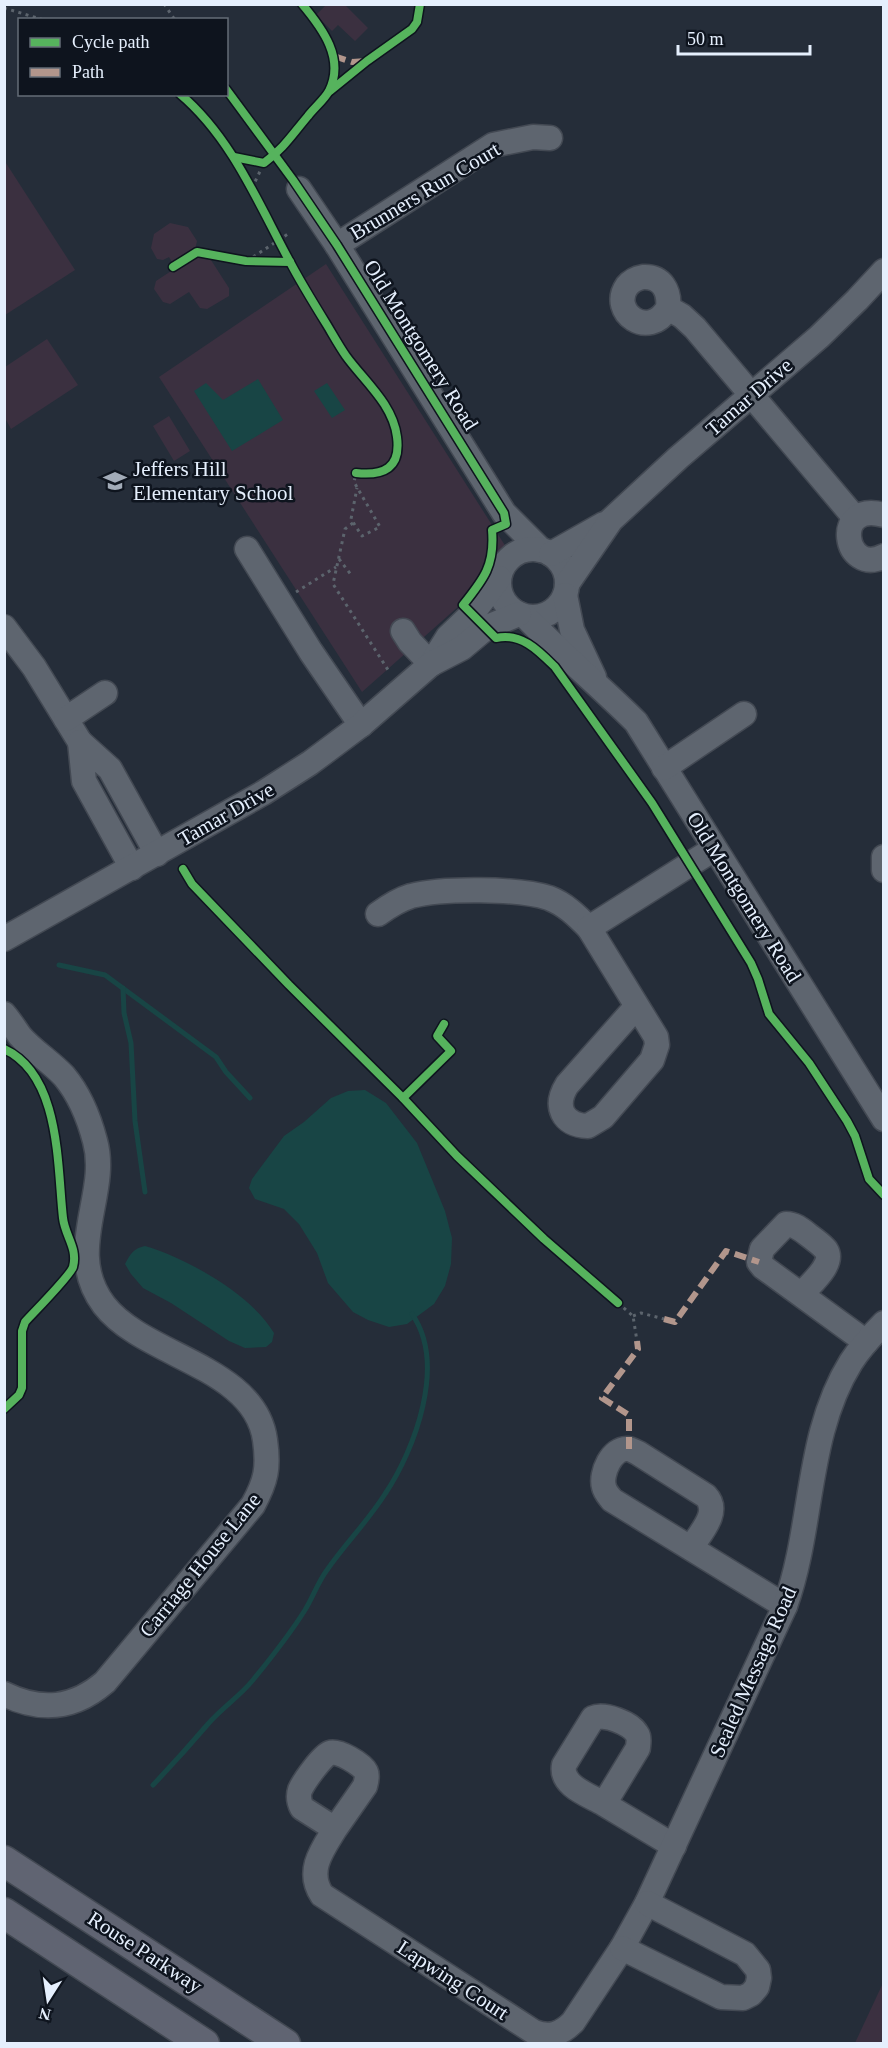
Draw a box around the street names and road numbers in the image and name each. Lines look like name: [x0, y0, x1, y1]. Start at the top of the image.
street label: Brunners Run Court: [346, 137, 504, 245]
street label: Old Montgomery Road: [359, 256, 483, 435]
street label: Tamar Drive: [701, 353, 797, 441]
street label: Tamar Drive: [174, 777, 278, 851]
street label: Old Montgomery Road: [682, 808, 806, 987]
street label: Carriage House Lane: [135, 1488, 265, 1642]
street label: Sealed Message Road: [705, 1582, 802, 1761]
street label: Rouse Parkway: [83, 1906, 207, 1998]
street label: Lapwing Court: [393, 1935, 513, 2025]

